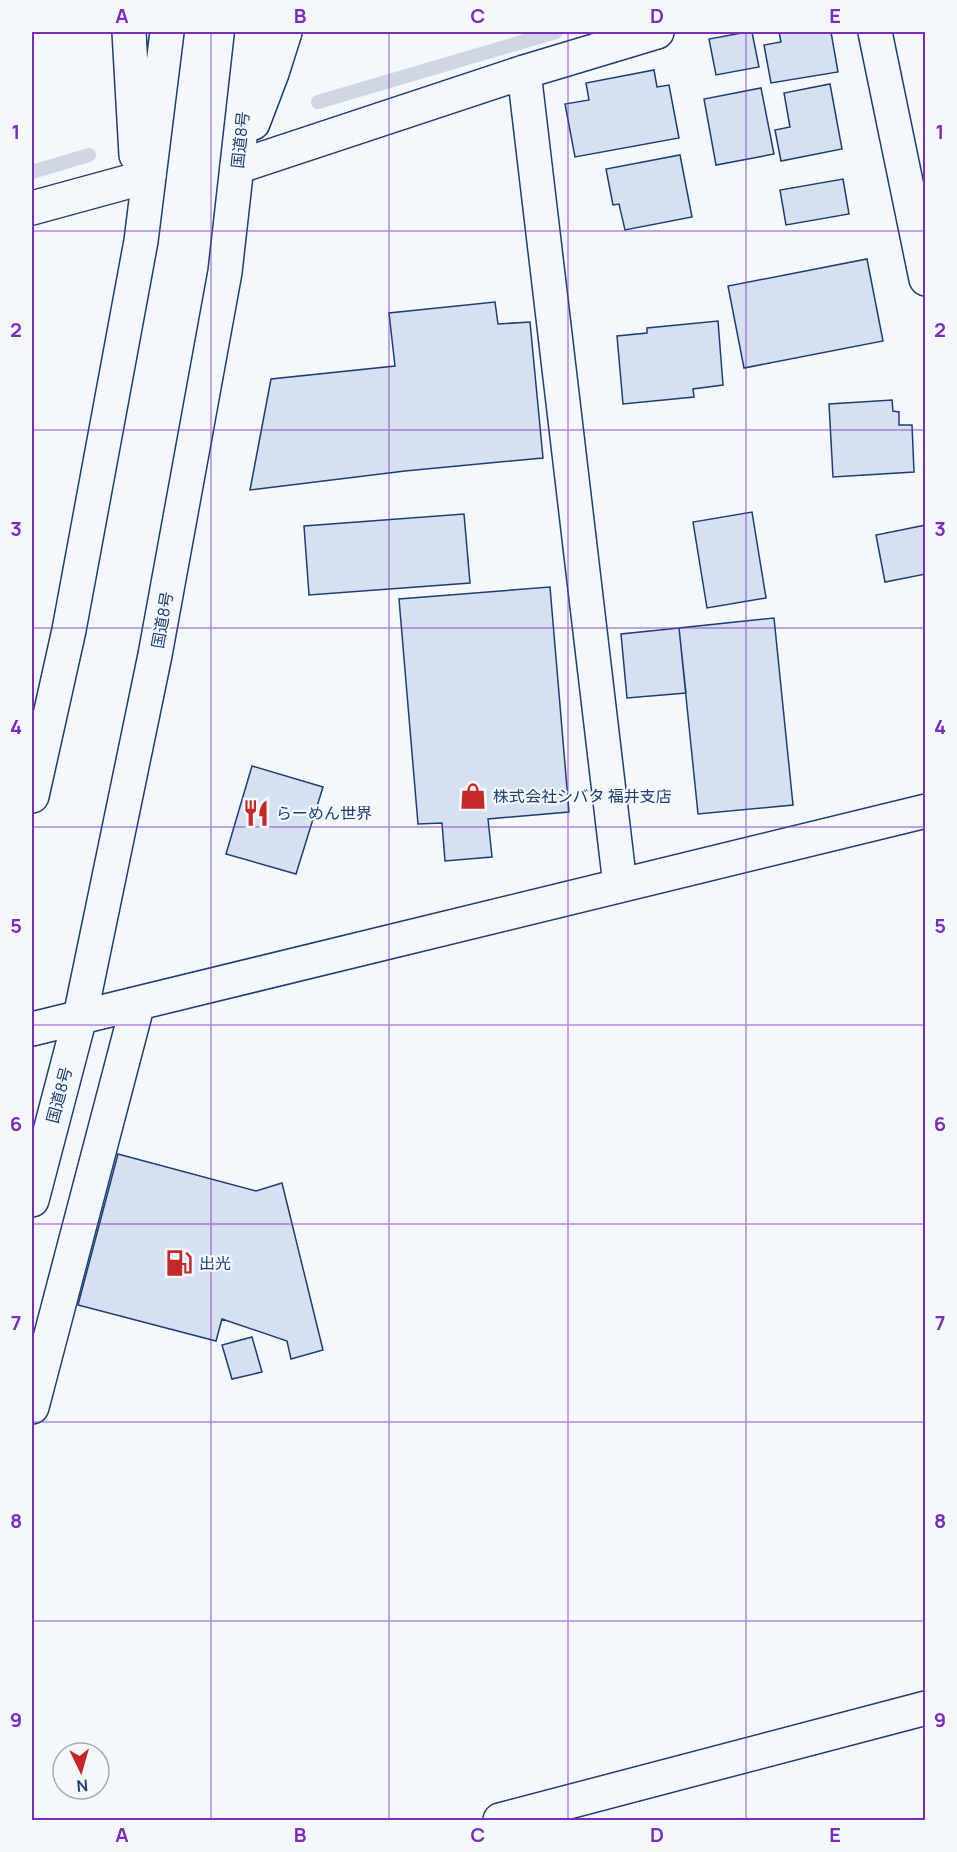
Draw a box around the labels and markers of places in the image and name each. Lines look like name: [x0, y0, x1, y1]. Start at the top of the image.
shop icon: 株式会社シバタ 福井支店: [458, 781, 488, 811]
place label: 株式会社シバタ 福井支店: [493, 785, 672, 807]
restaurant icon: らーめん世界: [241, 798, 271, 828]
place label: らーめん世界: [276, 802, 372, 824]
fuel station icon: 出光: [164, 1248, 194, 1278]
place label: 出光: [199, 1252, 231, 1274]

